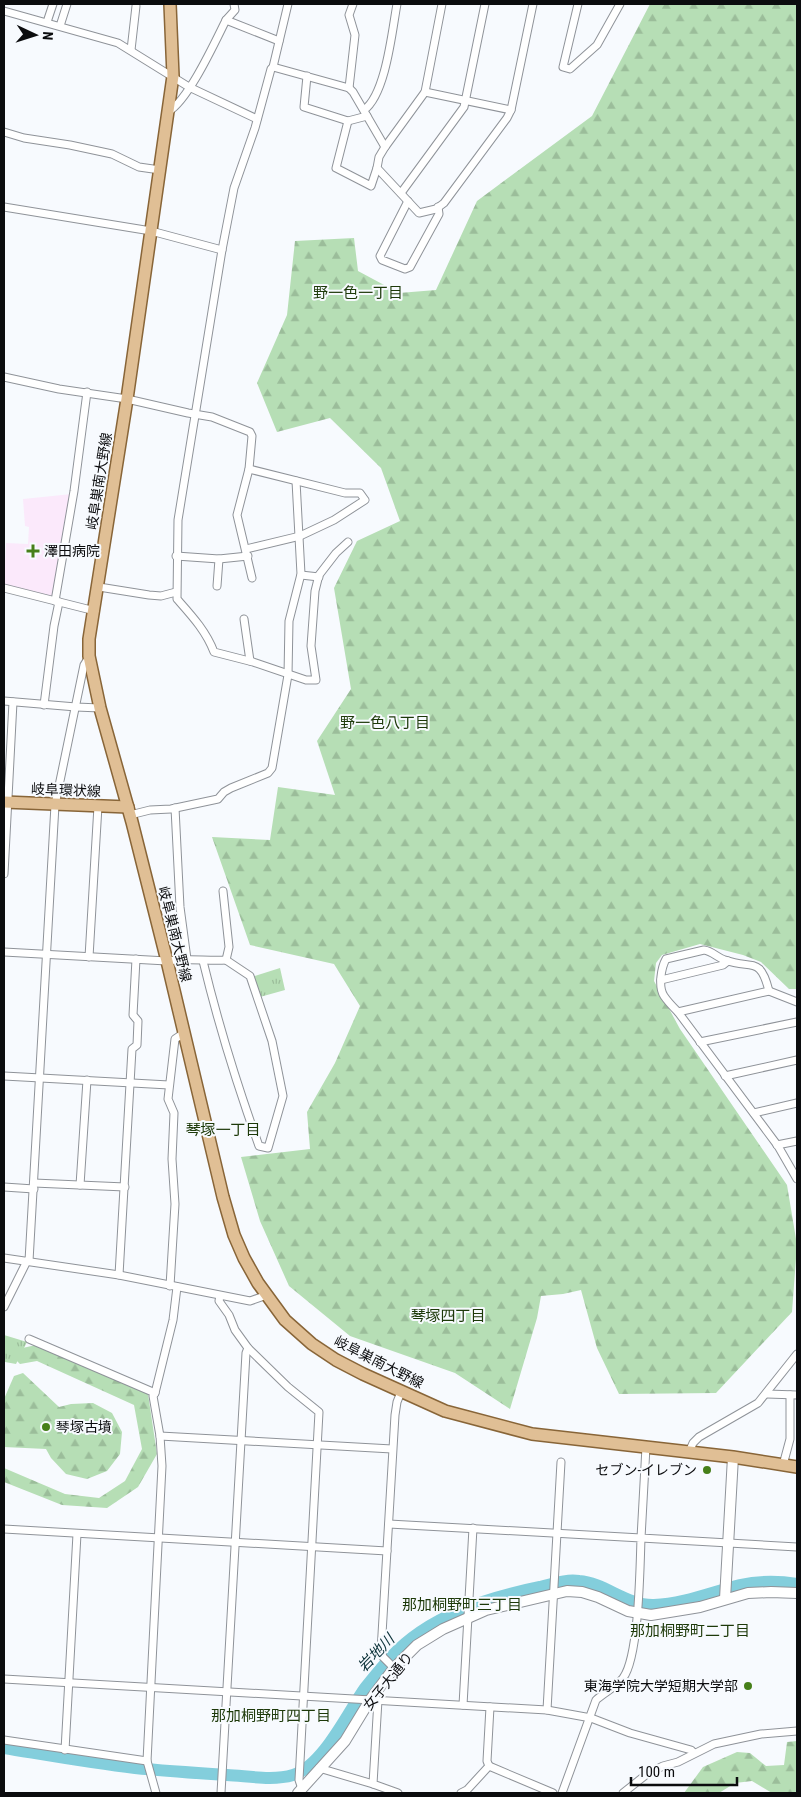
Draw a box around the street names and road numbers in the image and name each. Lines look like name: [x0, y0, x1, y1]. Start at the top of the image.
street label: 岐阜巣南大野線: [83, 431, 115, 531]
street label: 岐阜環状線: [31, 781, 101, 799]
street label: 岐阜巣南大野線: [155, 885, 195, 983]
street label: 岐阜巣南大野線: [332, 1333, 426, 1391]
street label: 女子大通り: [360, 1649, 416, 1713]

